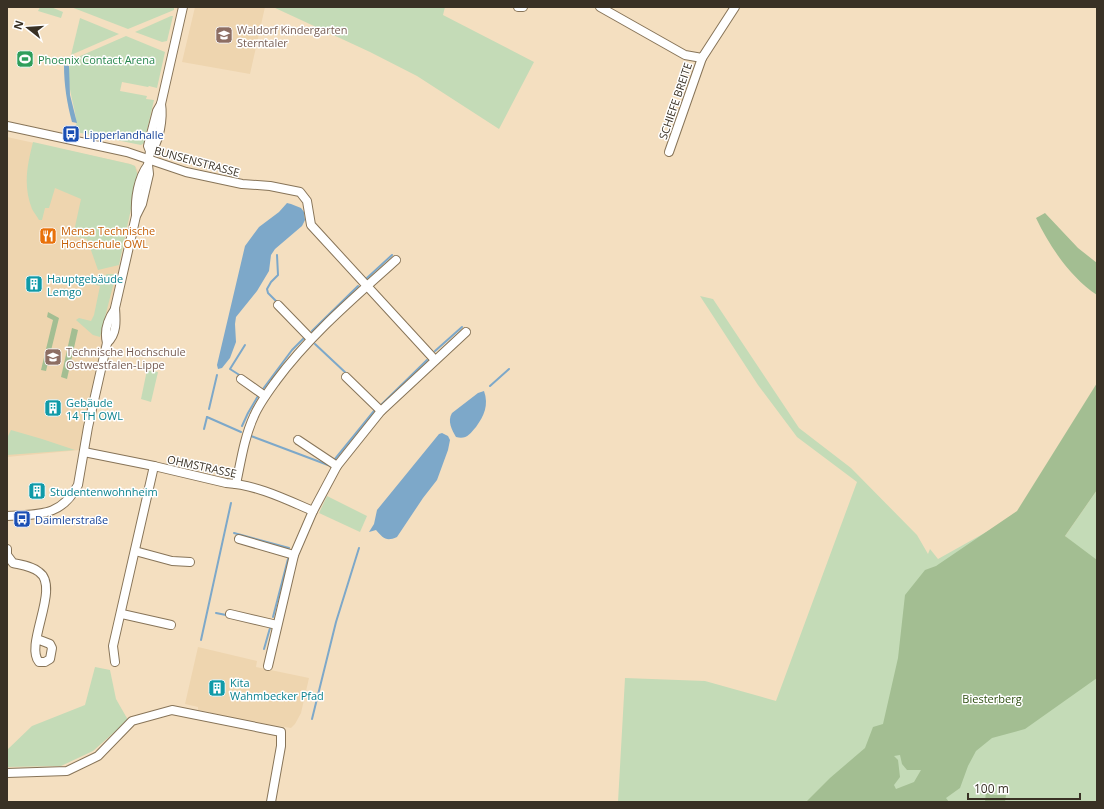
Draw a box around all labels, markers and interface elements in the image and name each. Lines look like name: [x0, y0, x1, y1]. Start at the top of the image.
north arrow: [8, 8, 48, 48]
text: N: [9, 18, 26, 31]
place label: Waldorf Kindergarten Sterntaler: [237, 22, 348, 50]
school or university icon: Waldorf Kindergarten Sterntaler: [214, 25, 234, 45]
sports icon: Phoenix Contact Arena: [15, 49, 35, 69]
place label: Phoenix Contact Arena: [38, 52, 155, 67]
street label: SCHIEFE BREITE: [655, 61, 695, 141]
bus stop icon: Lipperlandhalle: [61, 124, 81, 144]
place label: Lipperlandhalle: [84, 127, 164, 142]
street label: BUNSENSTRASSE: [153, 142, 241, 180]
place label: Mensa Technische Hochschule OWL: [61, 223, 155, 251]
restaurant icon: Mensa Technische Hochschule OWL: [38, 226, 58, 246]
place label: Hauptgebäude Lemgo: [47, 271, 123, 299]
building icon: Hauptgebäude Lemgo: [24, 274, 44, 294]
place label: Technische Hochschule Ostwestfalen-Lippe: [66, 344, 186, 372]
school or university icon: Technische Hochschule Ostwestfalen-Lippe: [43, 347, 63, 367]
place label: Gebäude 14 TH OWL: [66, 395, 123, 423]
building icon: Gebäude 14 TH OWL: [43, 398, 63, 418]
street label: OHMSTRASSE: [166, 451, 238, 481]
building icon: Studentenwohnheim: [27, 481, 47, 501]
place label: Studentenwohnheim: [50, 484, 158, 499]
bus stop icon: Daimlerstraße: [12, 509, 32, 529]
place label: Daimlerstraße: [35, 512, 108, 527]
place label: Kita Wahmbecker Pfad: [230, 675, 324, 703]
building icon: Kita Wahmbecker Pfad: [207, 678, 227, 698]
park label: Biesterberg: [962, 691, 1022, 706]
scale bar: [968, 775, 1080, 801]
text: 100 m: [974, 780, 1009, 797]

